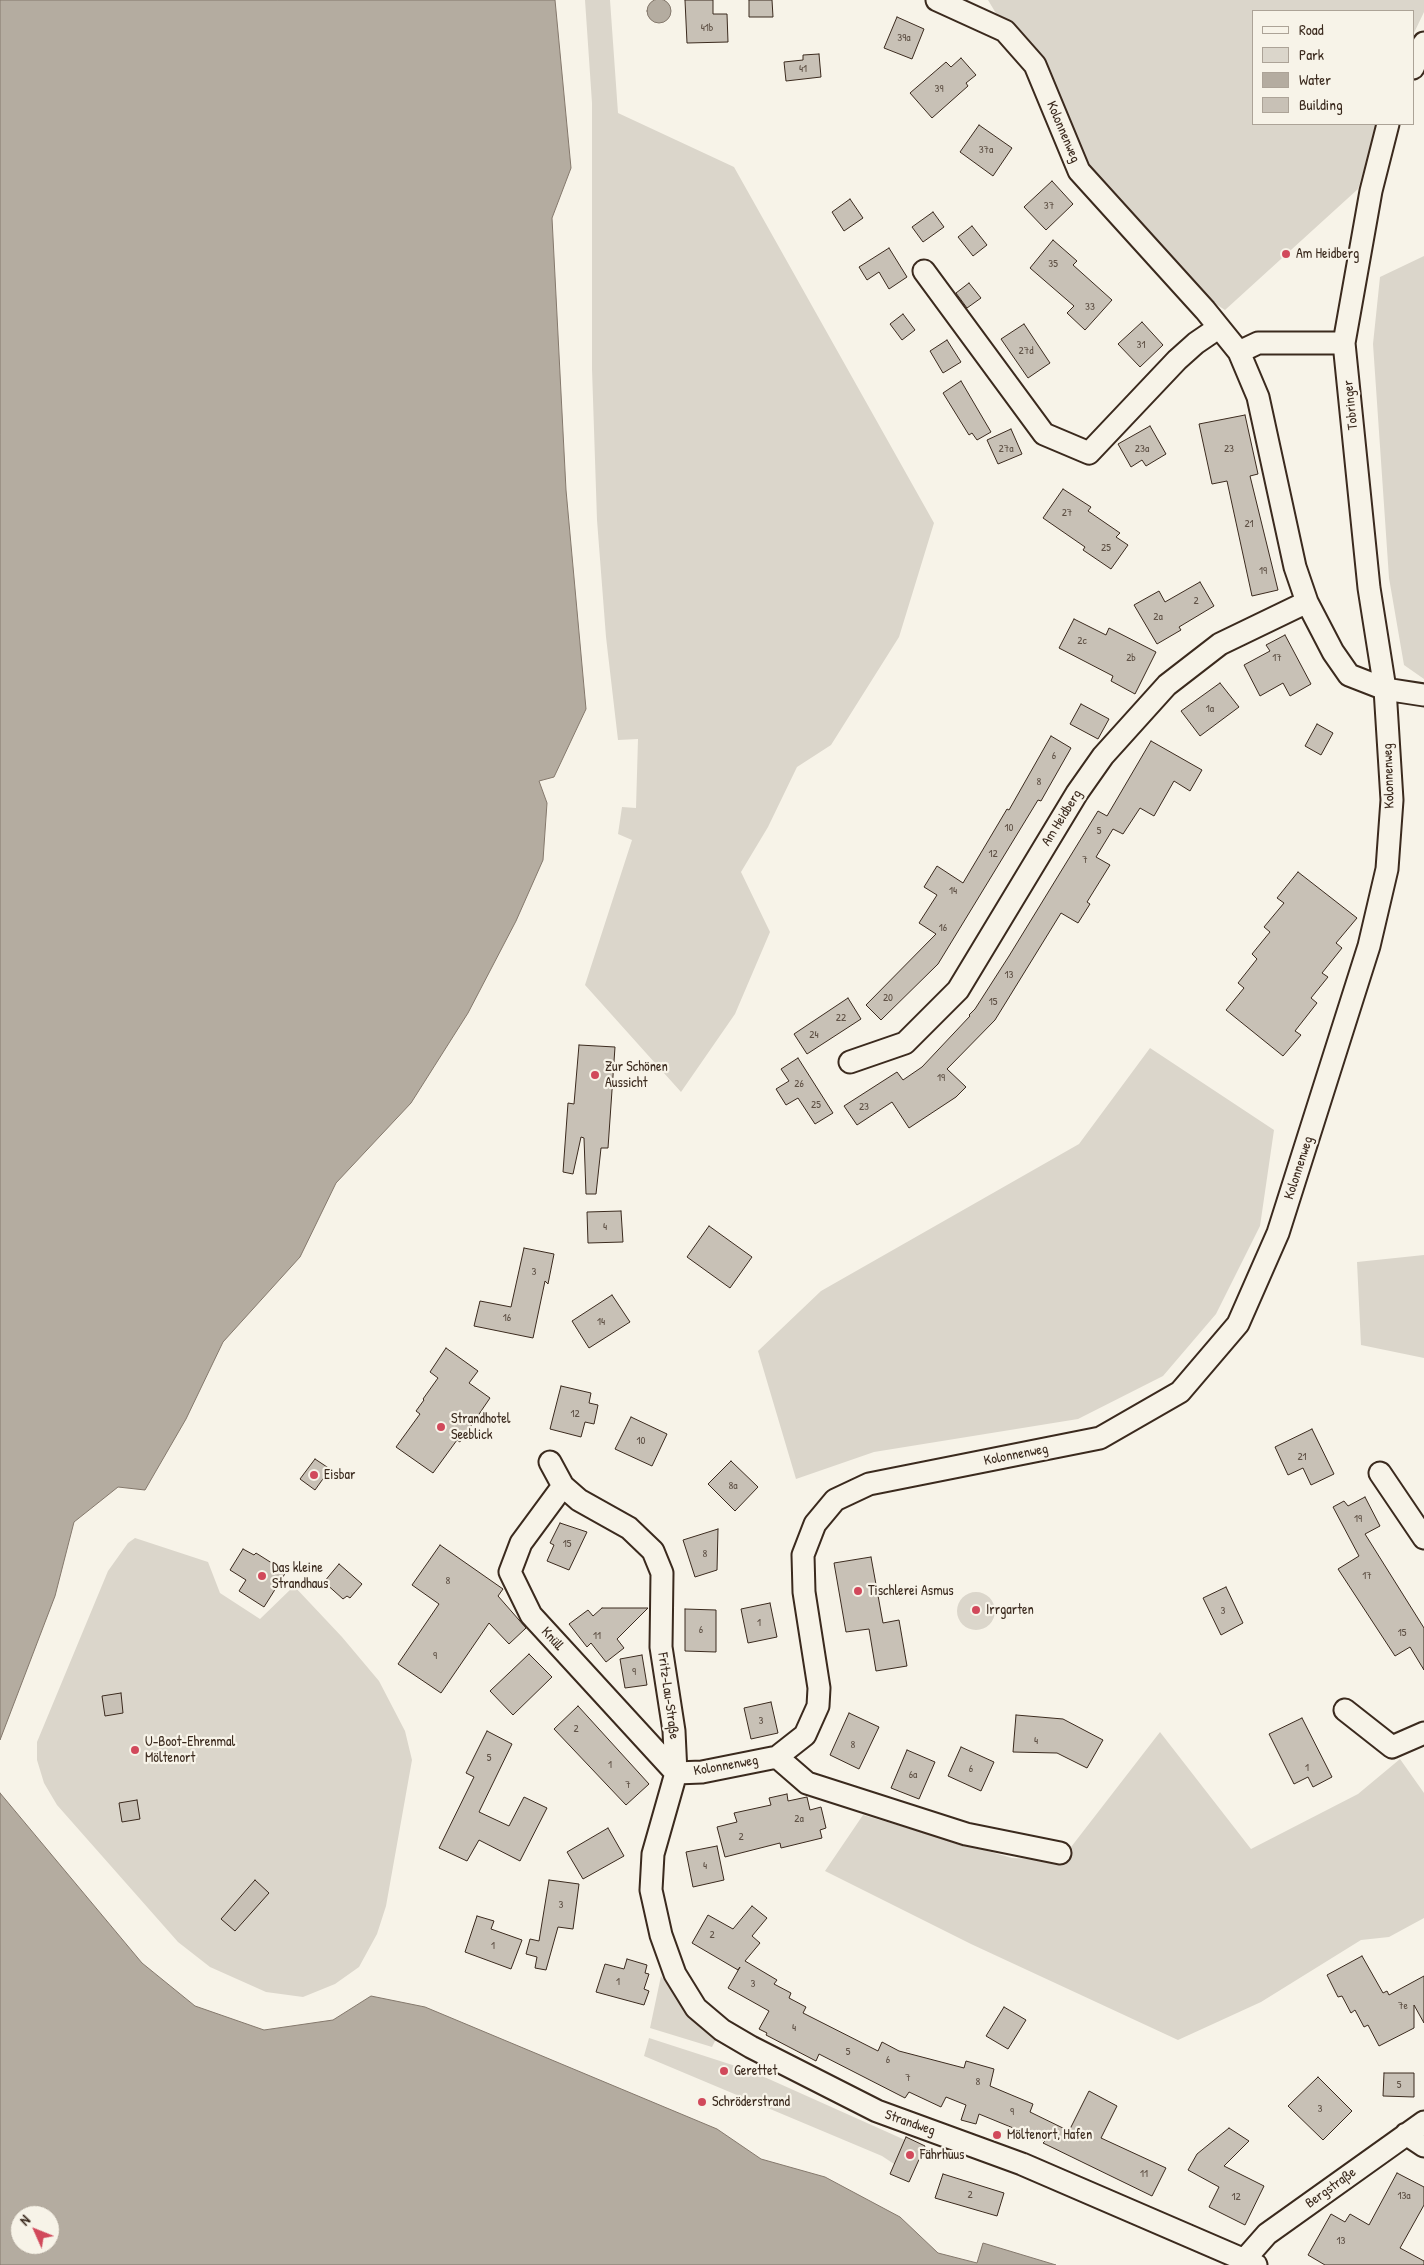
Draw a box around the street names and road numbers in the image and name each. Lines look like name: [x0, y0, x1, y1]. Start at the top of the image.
street label: Kolonnenweg: [1043, 99, 1083, 165]
street label: Tobringer: [1340, 379, 1362, 431]
street label: Kolonnenweg: [1379, 743, 1399, 809]
street label: Am Heidberg: [1038, 787, 1086, 849]
street label: Kolonnenweg: [1281, 1134, 1317, 1202]
street label: Kolonnenweg: [982, 1441, 1050, 1469]
street label: Knüll: [537, 1624, 567, 1654]
street label: Fritz-Lau-Straße: [654, 1652, 682, 1740]
street label: Kolonnenweg: [692, 1752, 760, 1780]
street label: Strandweg: [883, 2107, 937, 2139]
street label: Bergstraße: [1302, 2164, 1360, 2212]

